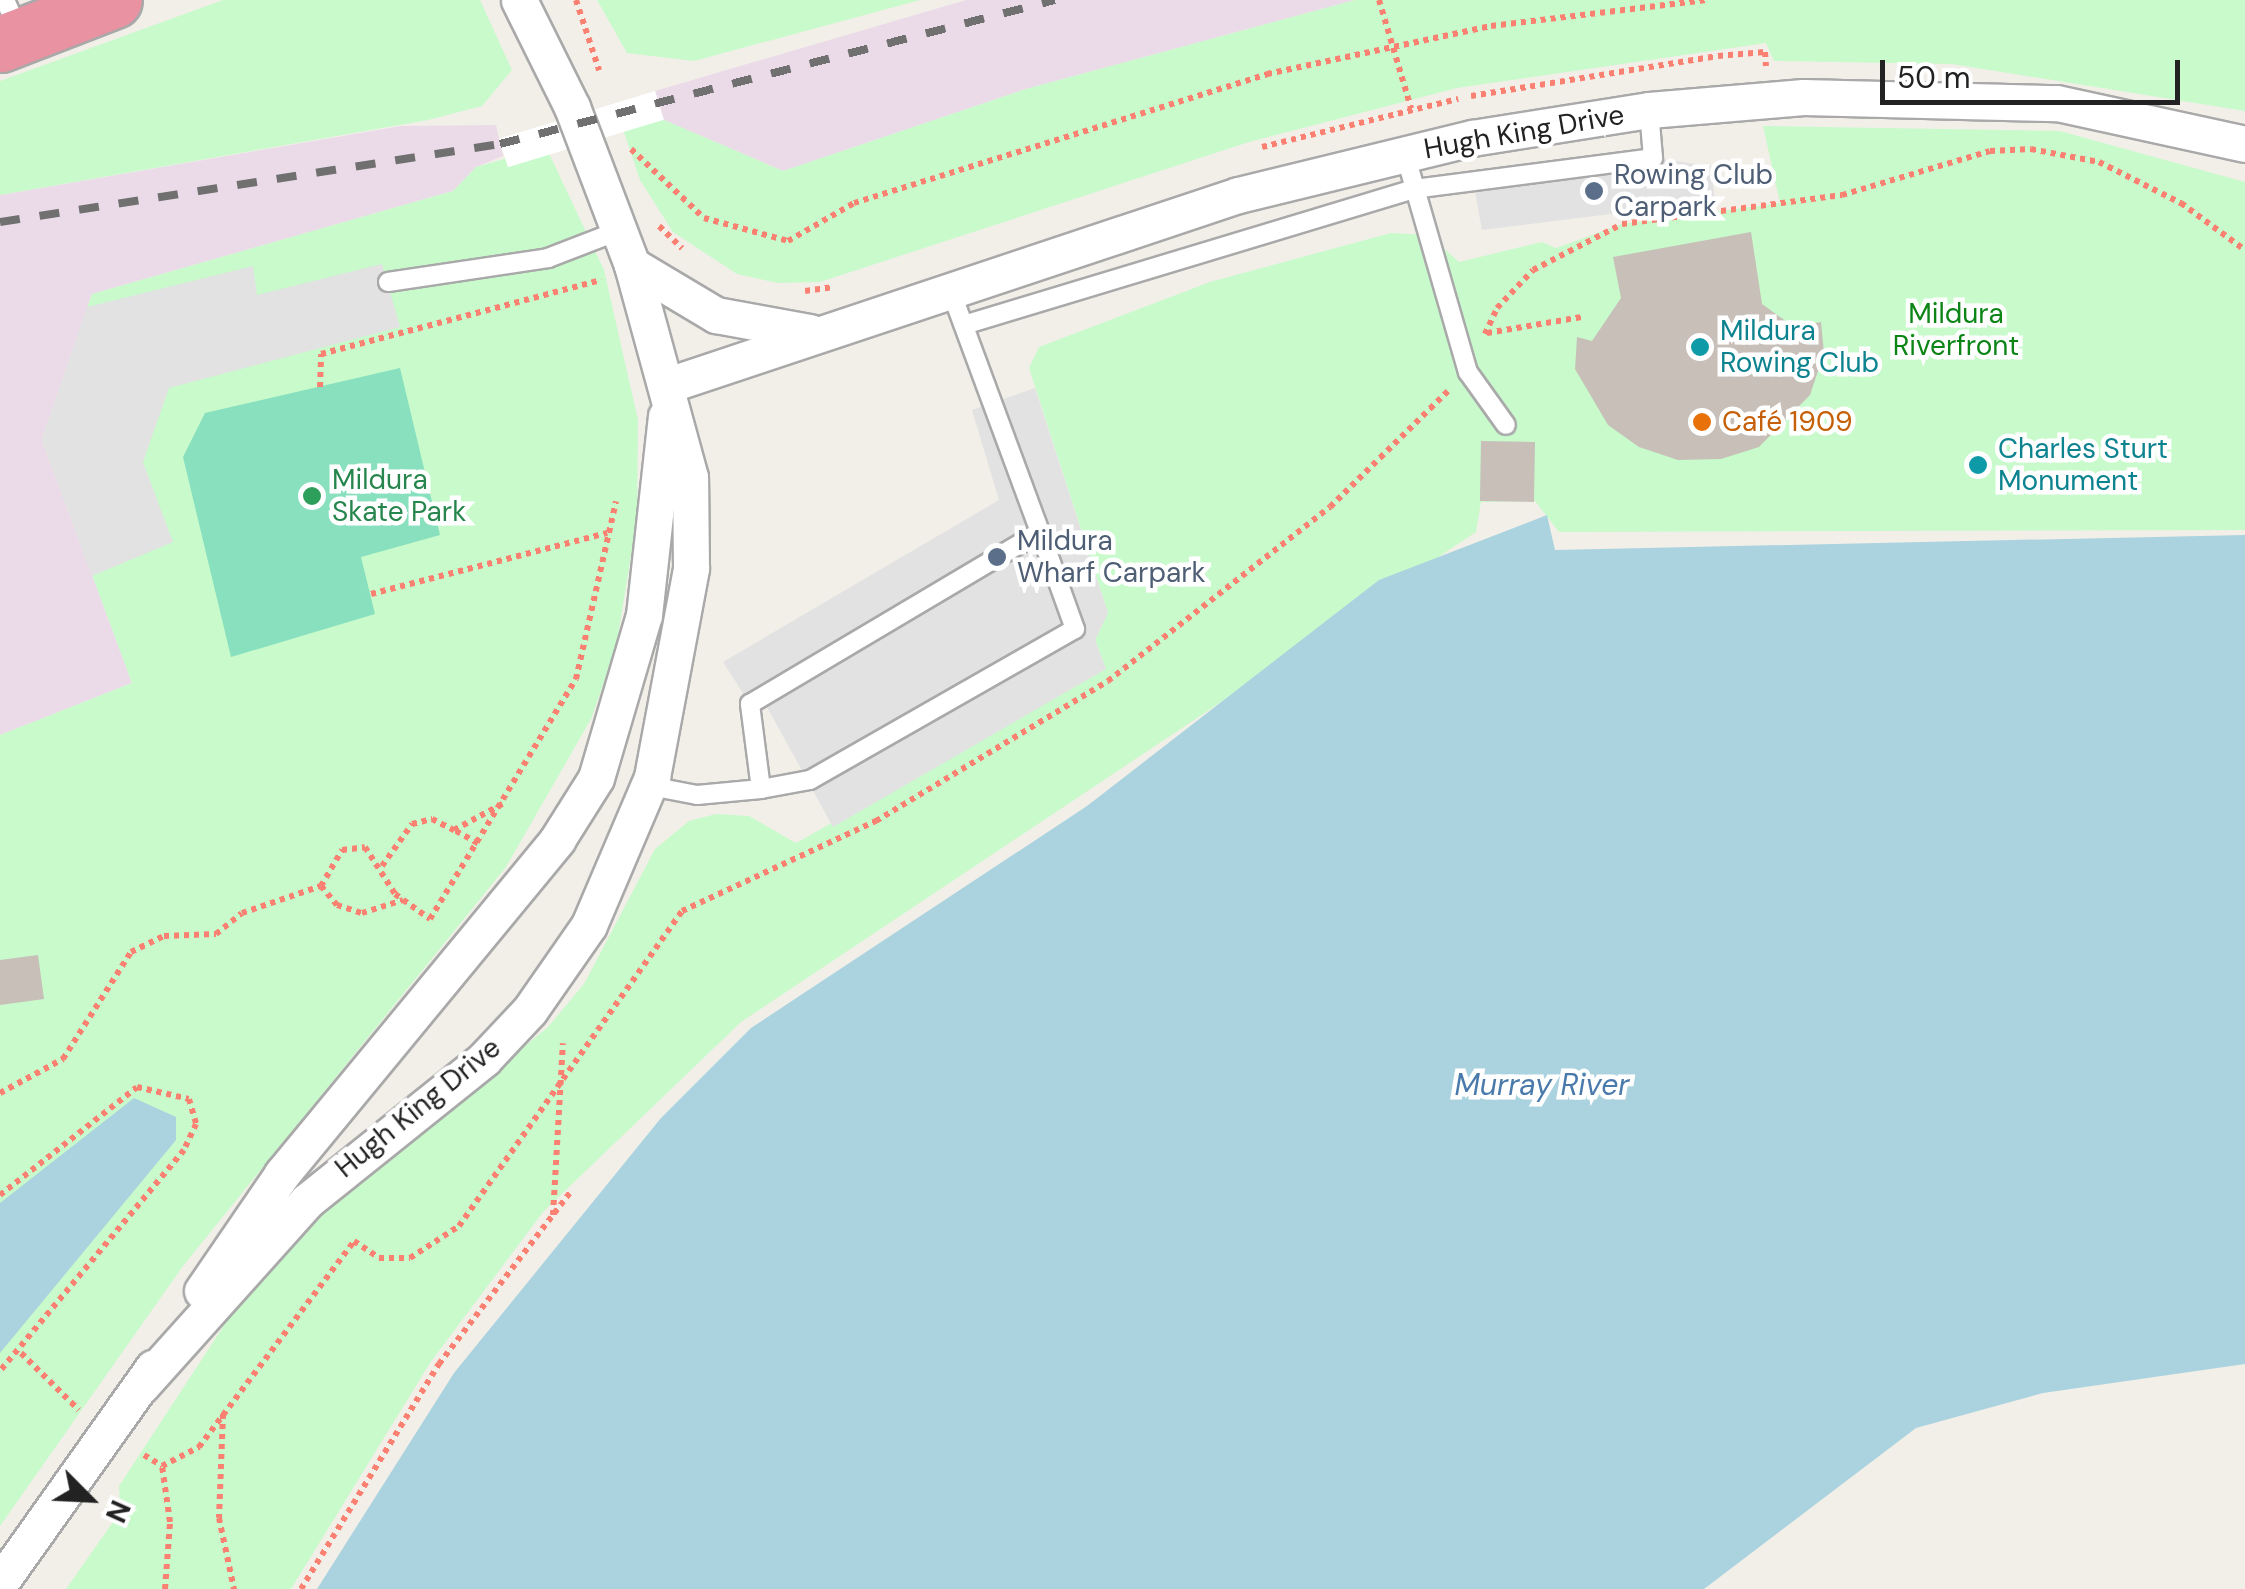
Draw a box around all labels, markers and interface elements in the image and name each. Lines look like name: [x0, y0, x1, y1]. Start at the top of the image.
scale bar: [1885, 40, 2185, 102]
text: 50 m: [1897, 58, 1971, 97]
street label: Hugh King Drive: [1421, 98, 1627, 166]
place label: Rowing Club Carpark: [1614, 158, 1773, 224]
marker: Rowing Club Carpark: [1583, 180, 1605, 202]
park label: Mildura Riverfront: [1893, 297, 2019, 363]
place label: Mildura Rowing Club: [1720, 314, 1879, 380]
marker: Mildura Rowing Club: [1689, 336, 1711, 358]
place label: Café 1909: [1722, 405, 1853, 439]
marker: Café 1909: [1691, 411, 1713, 433]
place label: Charles Sturt Monument: [1998, 432, 2168, 498]
marker: Charles Sturt Monument: [1967, 454, 1989, 476]
place label: Mildura Skate Park: [332, 463, 466, 529]
marker: Mildura Skate Park: [301, 485, 323, 507]
place label: Mildura Wharf Carpark: [1017, 524, 1206, 590]
marker: Mildura Wharf Carpark: [986, 546, 1008, 568]
street label: Hugh King Drive: [329, 1031, 507, 1185]
water label: Murray River: [1455, 1067, 1629, 1103]
north arrow: [40, 1449, 140, 1549]
text: N: [97, 1495, 139, 1528]

